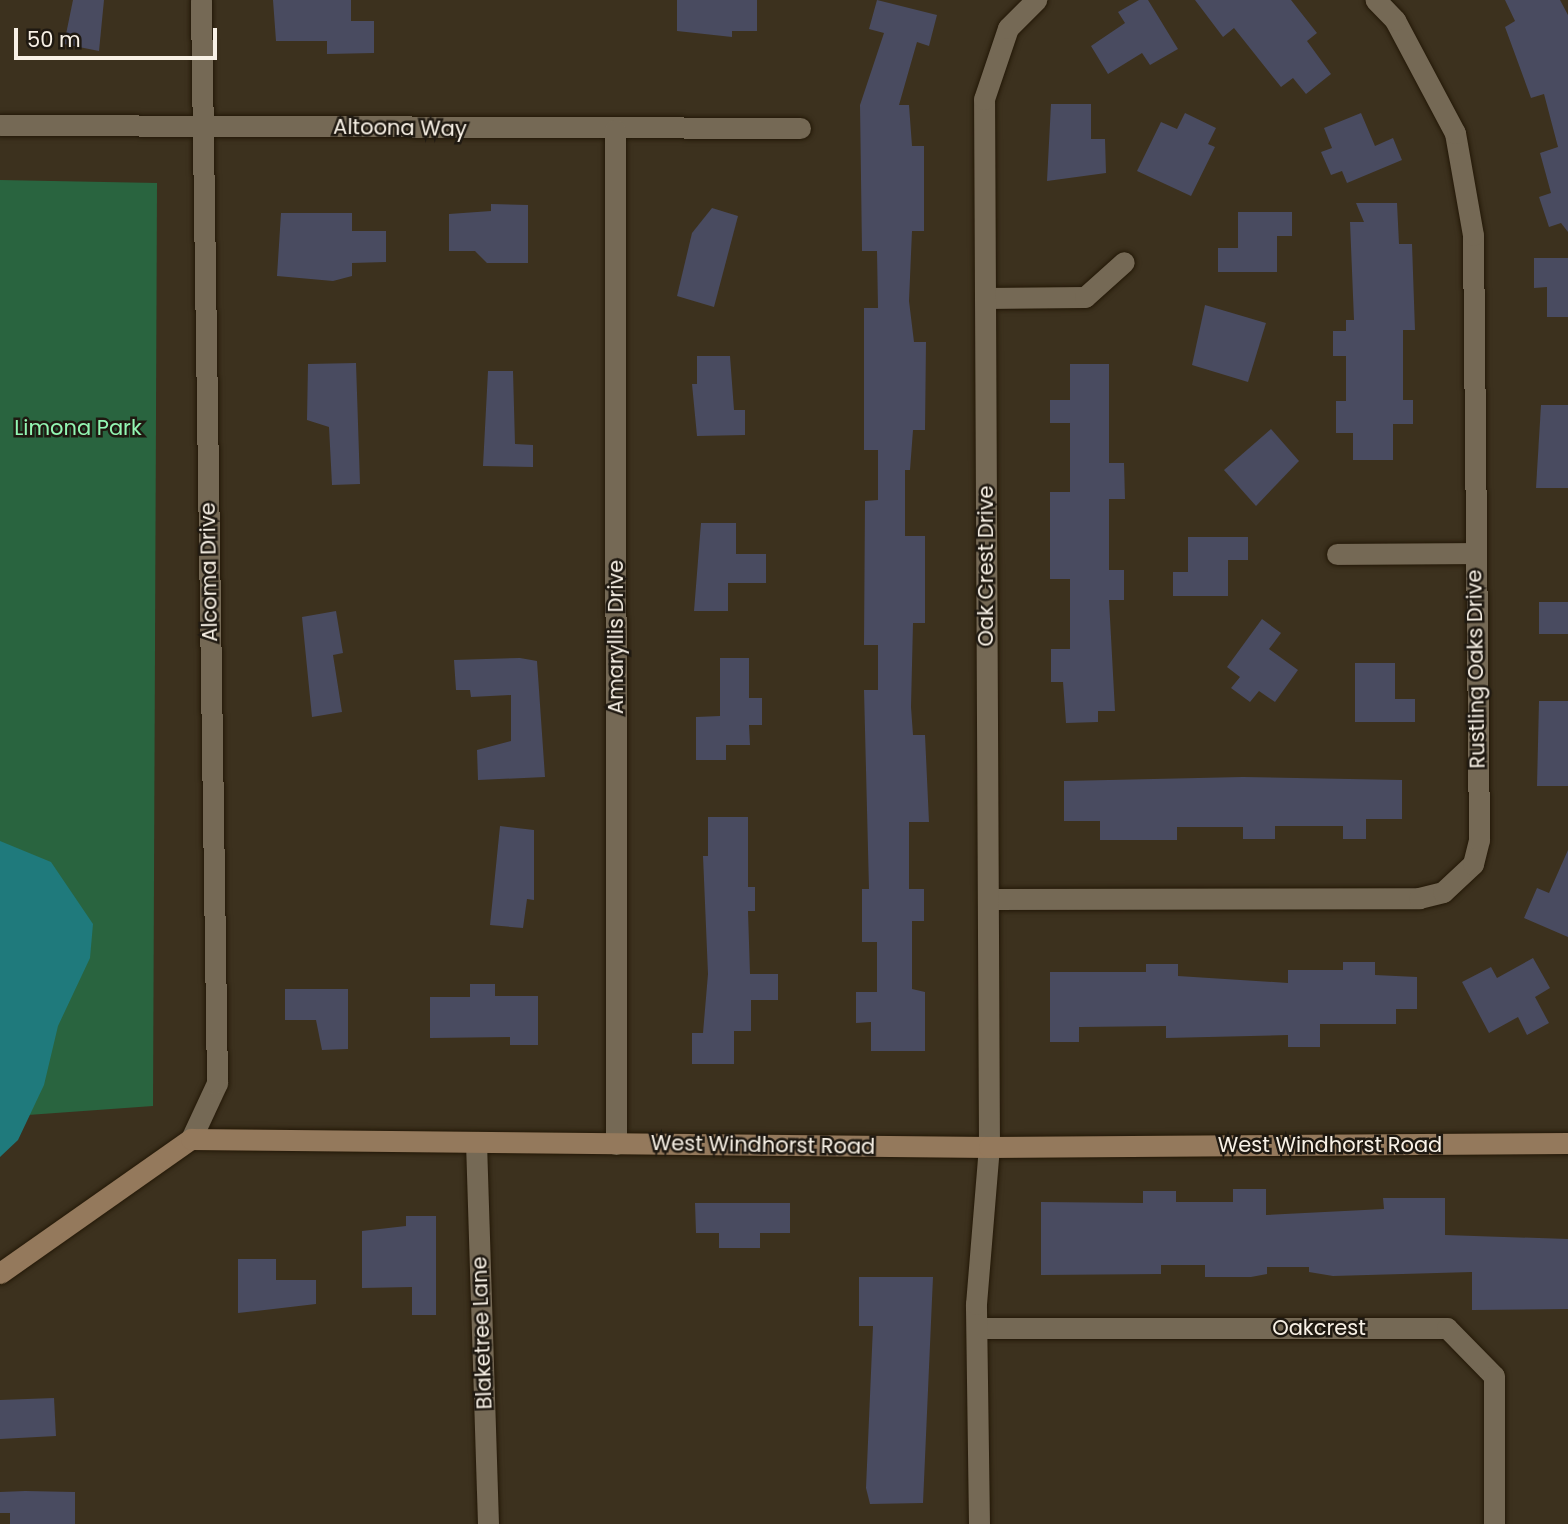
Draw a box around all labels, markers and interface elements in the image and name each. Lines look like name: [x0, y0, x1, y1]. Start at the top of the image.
scale bar: [18, 14, 220, 58]
text: 50 m: [27, 25, 81, 54]
street label: Altoona Way: [333, 114, 467, 142]
park label: Limona Park: [14, 415, 142, 441]
street label: Oak Crest Drive: [973, 485, 999, 647]
street label: Alcoma Drive: [195, 502, 223, 642]
street label: Amaryllis Drive: [603, 560, 629, 714]
street label: Rustling Oaks Drive: [1462, 569, 1490, 769]
street label: West Windhorst Road: [651, 1130, 875, 1160]
street label: West Windhorst Road: [1218, 1132, 1442, 1158]
street label: Blaketree Lane: [467, 1256, 497, 1410]
street label: Oakcrest: [1272, 1315, 1366, 1341]

